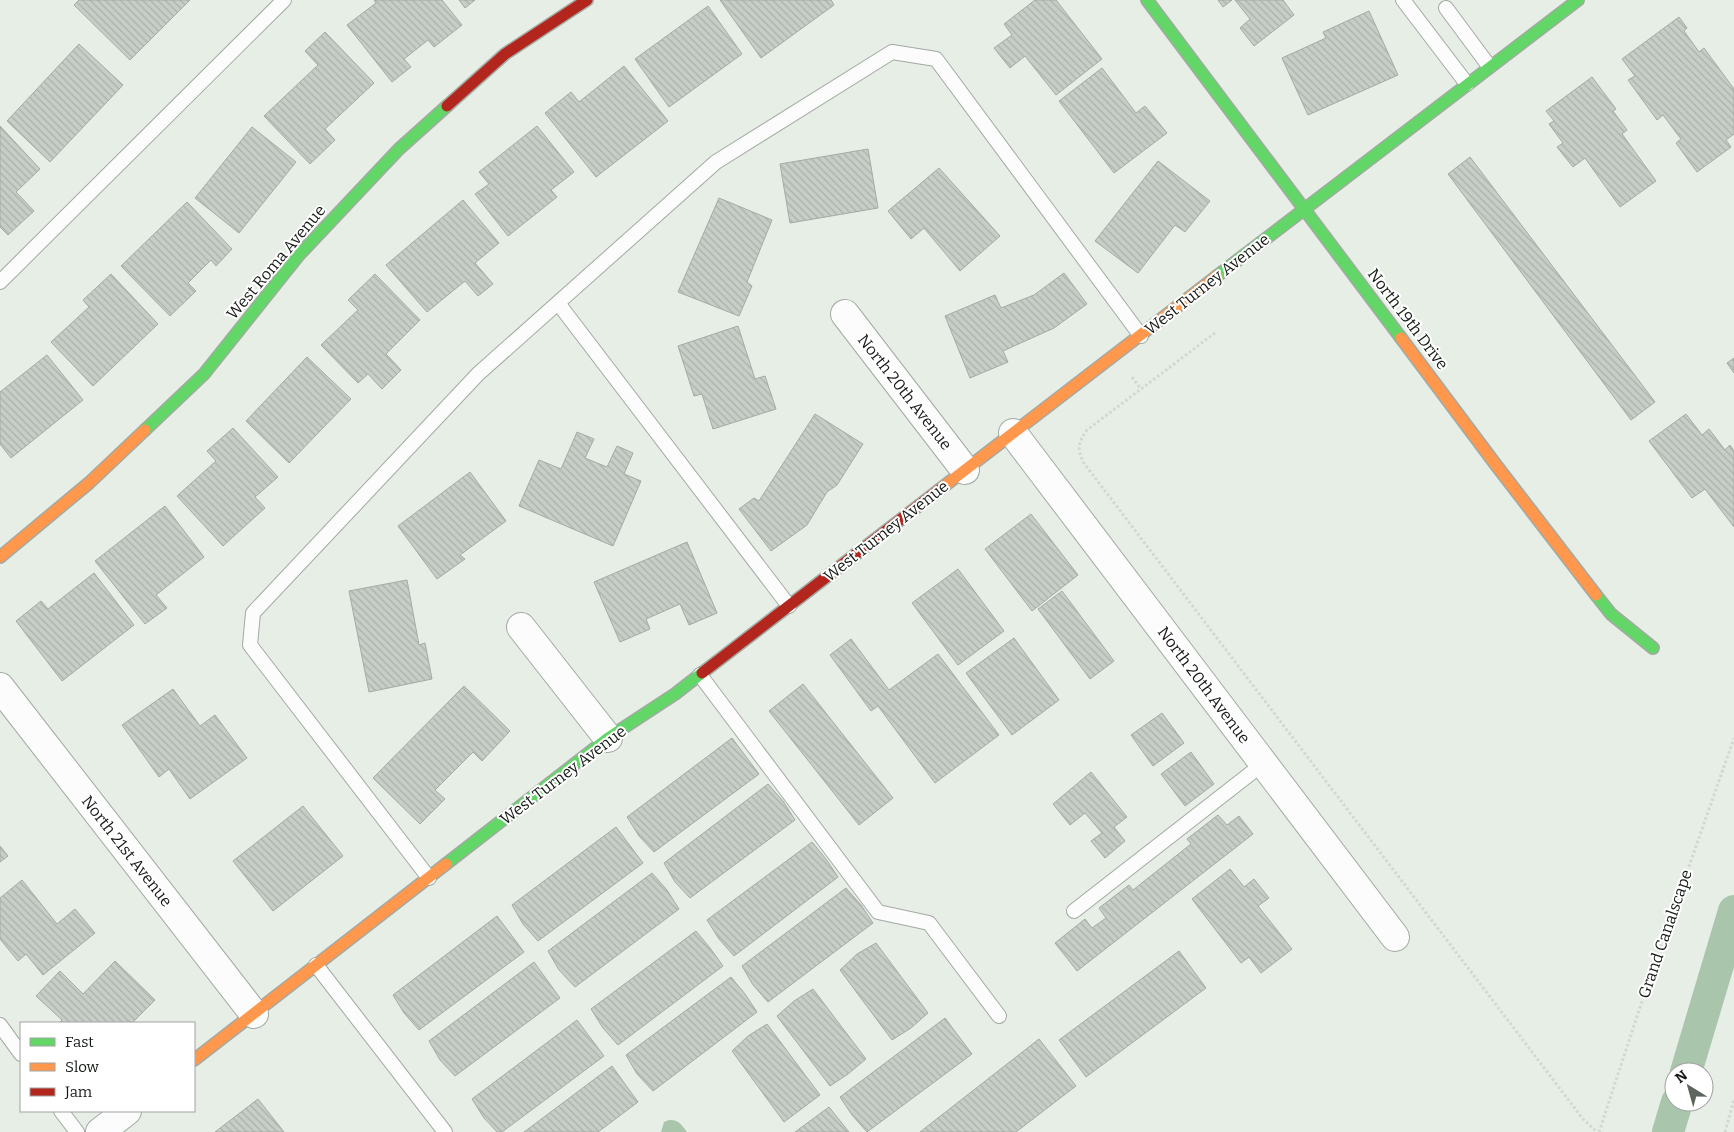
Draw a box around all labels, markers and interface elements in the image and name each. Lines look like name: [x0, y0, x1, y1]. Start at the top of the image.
street label: West Roma Avenue: [223, 201, 329, 323]
street label: West Turney Avenue: [1141, 229, 1273, 339]
street label: North 19th Drive: [1364, 265, 1452, 373]
street label: North 20th Avenue: [854, 330, 956, 454]
street label: West Turney Avenue: [820, 476, 952, 586]
street label: North 20th Avenue: [1154, 623, 1254, 747]
street label: West Turney Avenue: [496, 721, 630, 829]
street label: North 21st Avenue: [78, 792, 176, 910]
street label: Grand Canalscape: [1634, 867, 1696, 1001]
legend: [20, 1022, 195, 1112]
text: Fast: [65, 1033, 94, 1051]
text: Slow: [65, 1058, 100, 1076]
north arrow: [1664, 1062, 1714, 1112]
text: N: [1672, 1067, 1691, 1087]
text: Jam: [64, 1083, 93, 1101]

